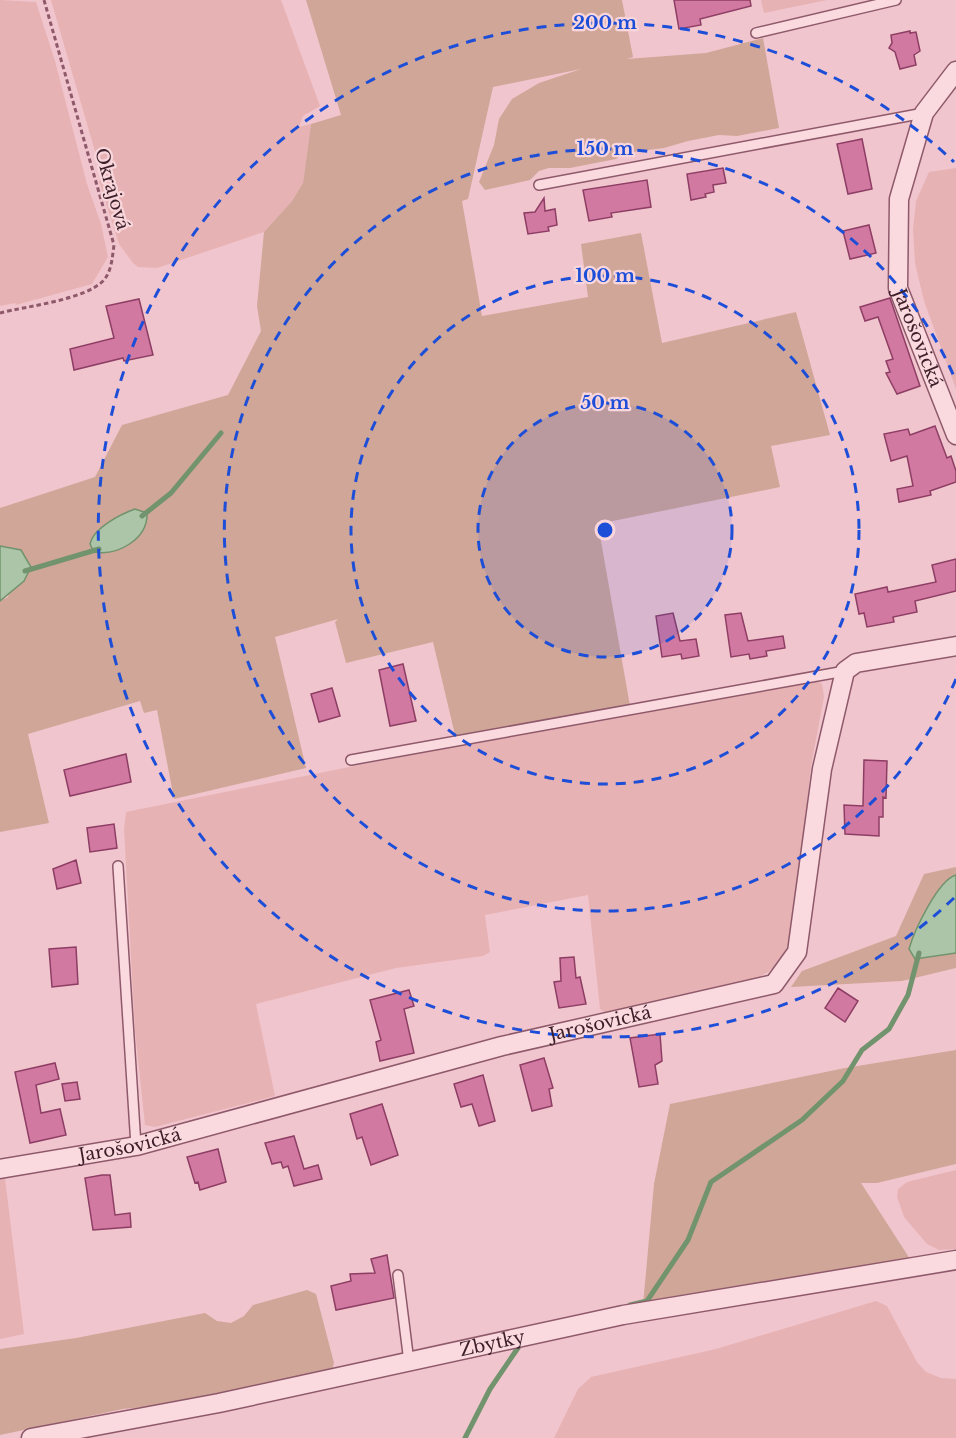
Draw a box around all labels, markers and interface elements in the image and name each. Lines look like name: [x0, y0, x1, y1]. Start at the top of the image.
text: 200 m: [573, 12, 637, 34]
text: 150 m: [577, 138, 634, 160]
street label: Okrajová: [90, 146, 134, 232]
text: 100 m: [575, 265, 635, 287]
street label: Jarošovická: [888, 284, 947, 390]
text: 50 m: [581, 392, 630, 414]
centre of rings: [595, 520, 615, 540]
street label: Jarošovická: [545, 1001, 653, 1046]
street label: Jarošovická: [75, 1123, 183, 1167]
street label: Zbytky: [458, 1326, 528, 1361]

